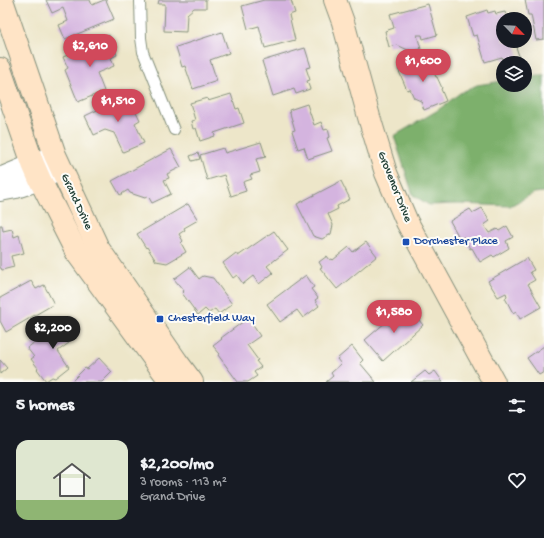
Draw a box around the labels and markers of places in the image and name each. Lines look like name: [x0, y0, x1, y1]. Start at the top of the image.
pin: $2,610: [57, 34, 123, 68]
pin: $1,600: [390, 49, 456, 83]
pin: $1,510: [85, 89, 151, 123]
place label: Dorchester Place: [413, 235, 499, 249]
marker: Dorchester Place: [401, 237, 411, 247]
pin: $1,580: [361, 300, 427, 334]
place label: Chesterfield Way: [168, 312, 255, 326]
marker: Chesterfield Way: [155, 314, 165, 324]
pin: $2,200: [20, 316, 86, 350]

